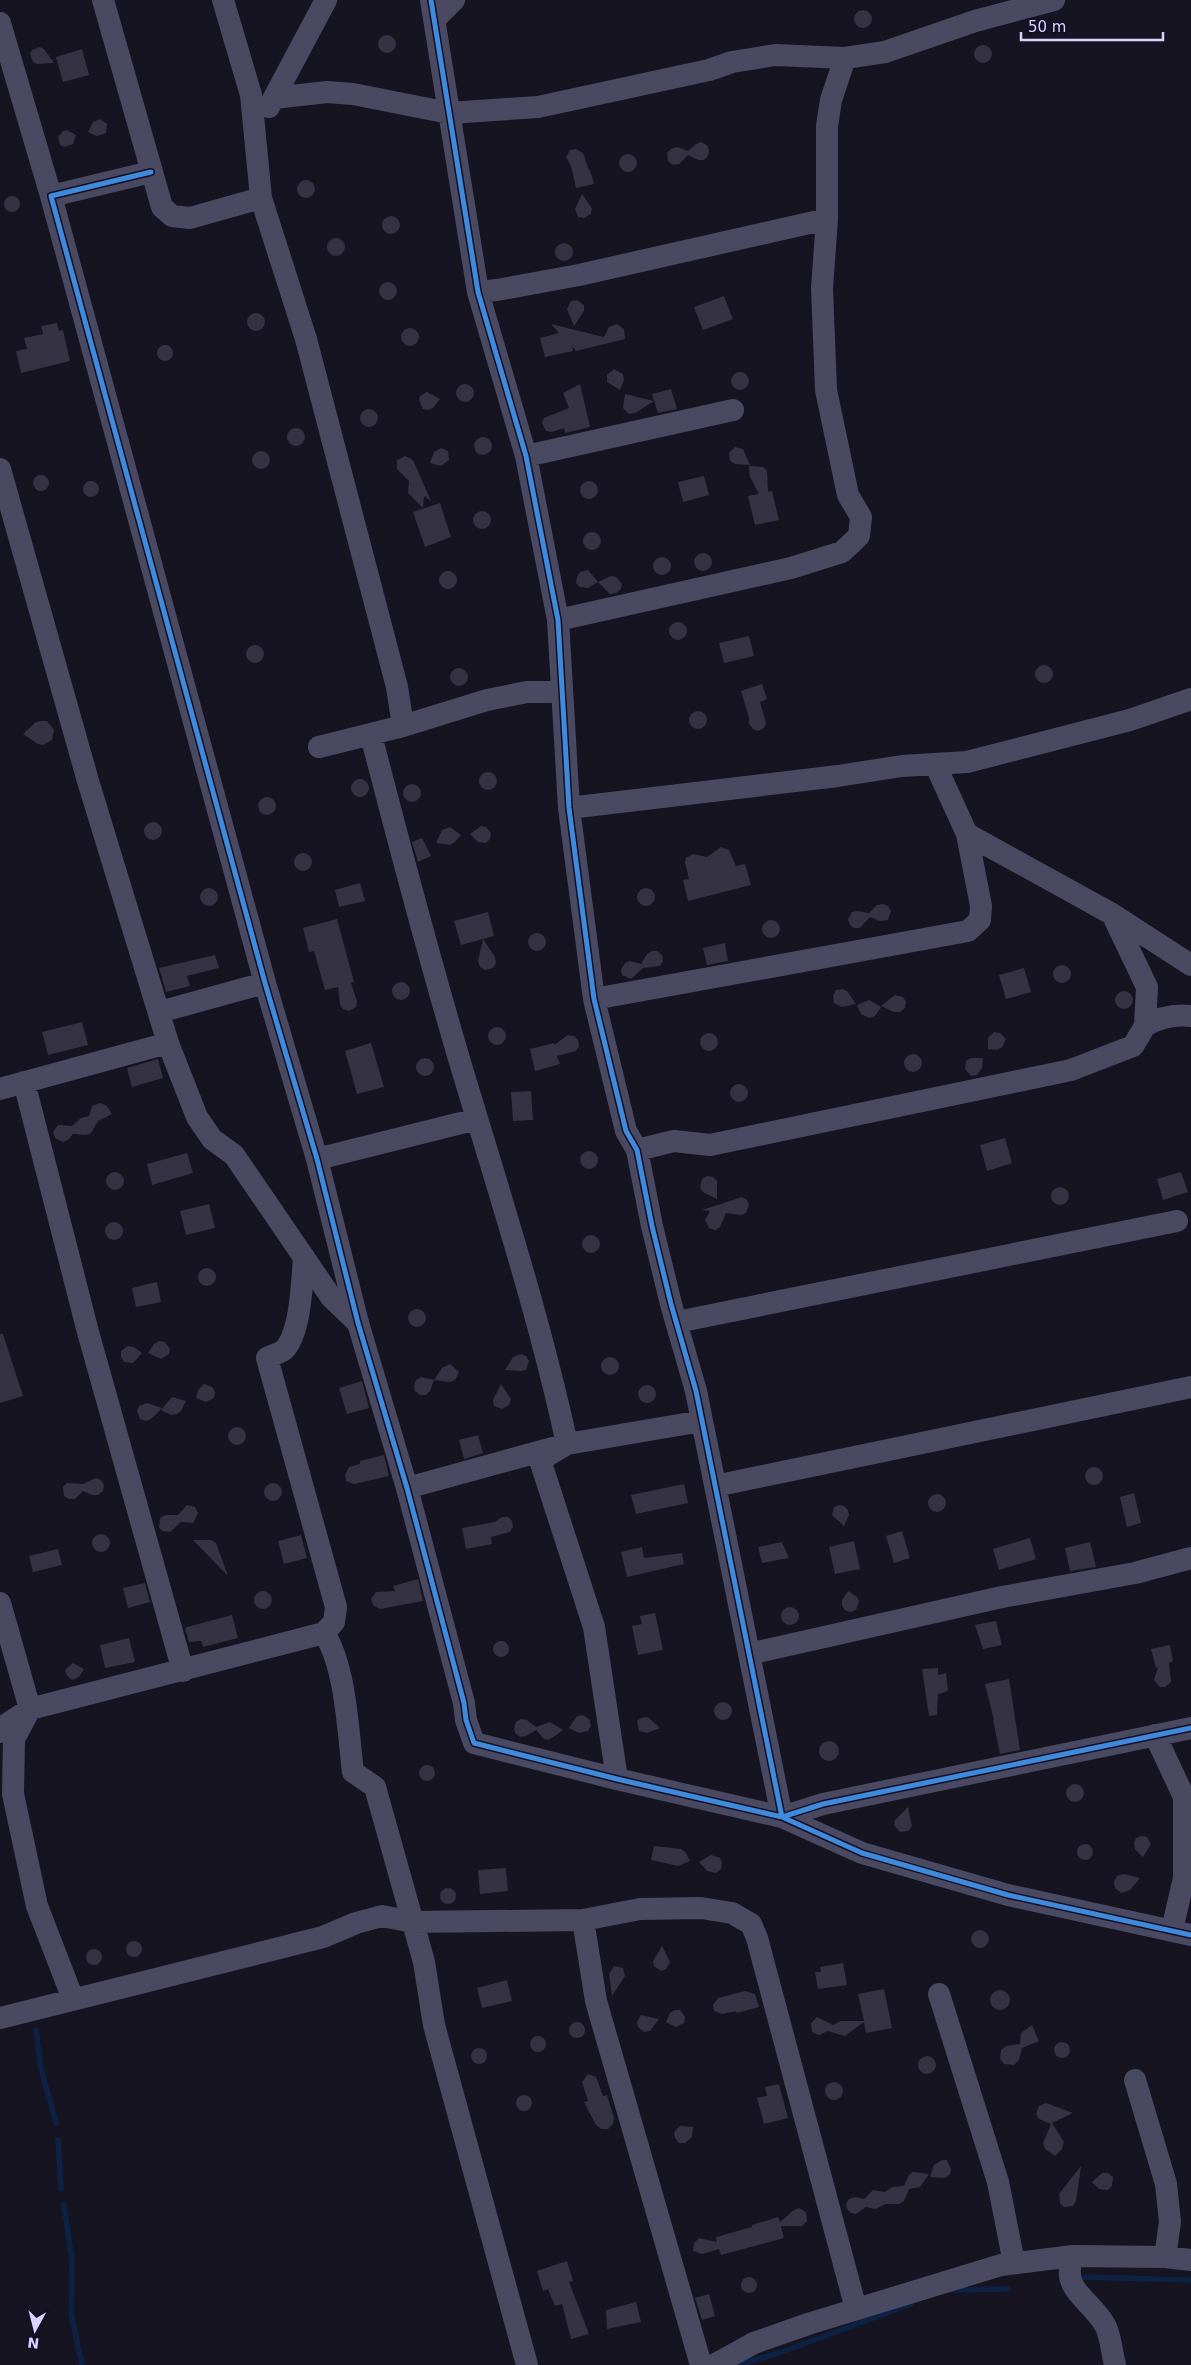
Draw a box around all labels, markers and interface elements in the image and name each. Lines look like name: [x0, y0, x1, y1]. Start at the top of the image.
scale bar: [1021, 10, 1164, 42]
text: 50 m: [1028, 18, 1066, 36]
north arrow: [10, 2305, 60, 2355]
text: N: [27, 2334, 40, 2352]

